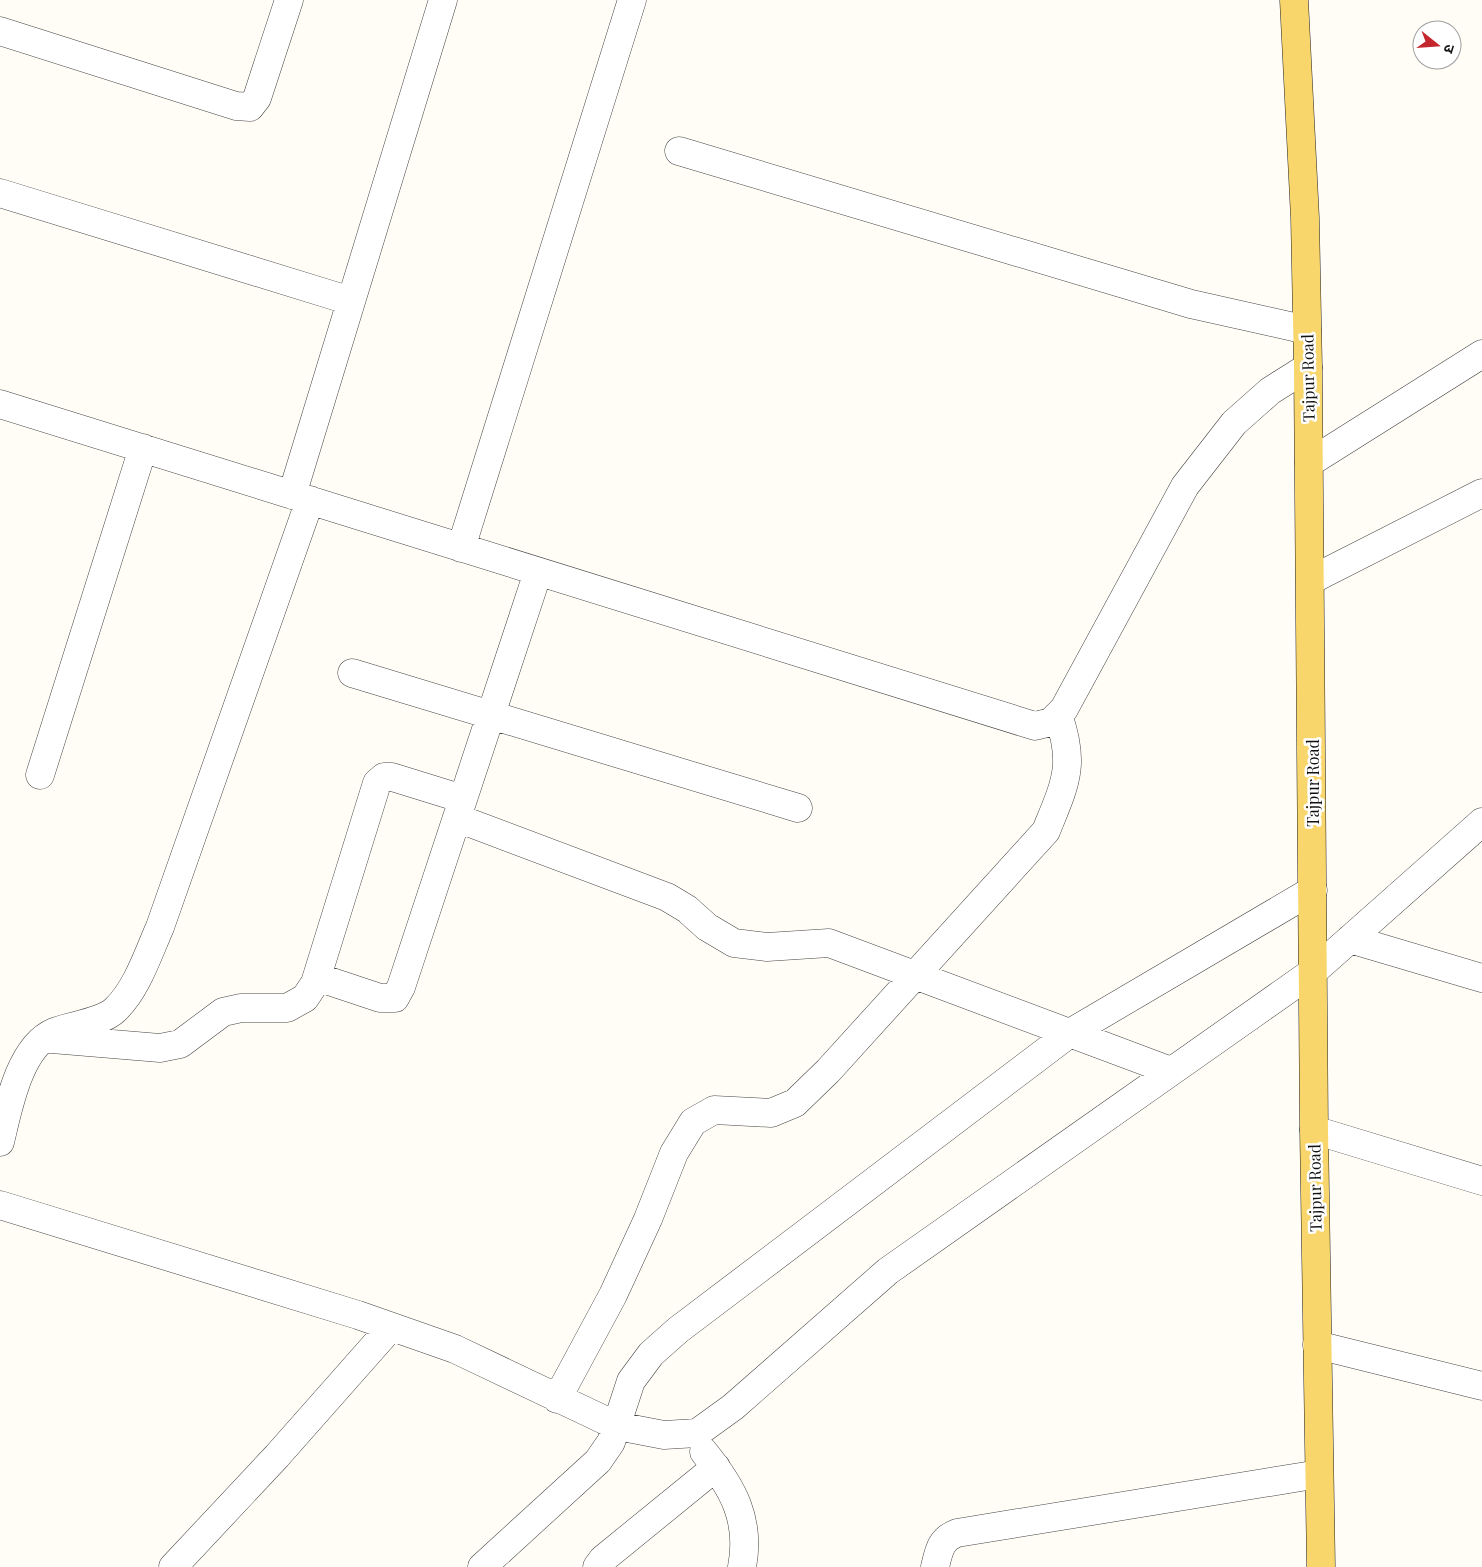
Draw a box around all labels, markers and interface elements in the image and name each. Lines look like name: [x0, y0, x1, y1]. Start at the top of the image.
north arrow: [1412, 20, 1462, 70]
text: उ: [1439, 42, 1460, 56]
street label: Tajpur Road: [1296, 334, 1319, 422]
street label: Tajpur Road: [1302, 739, 1323, 827]
street label: Tajpur Road: [1303, 1144, 1326, 1232]

